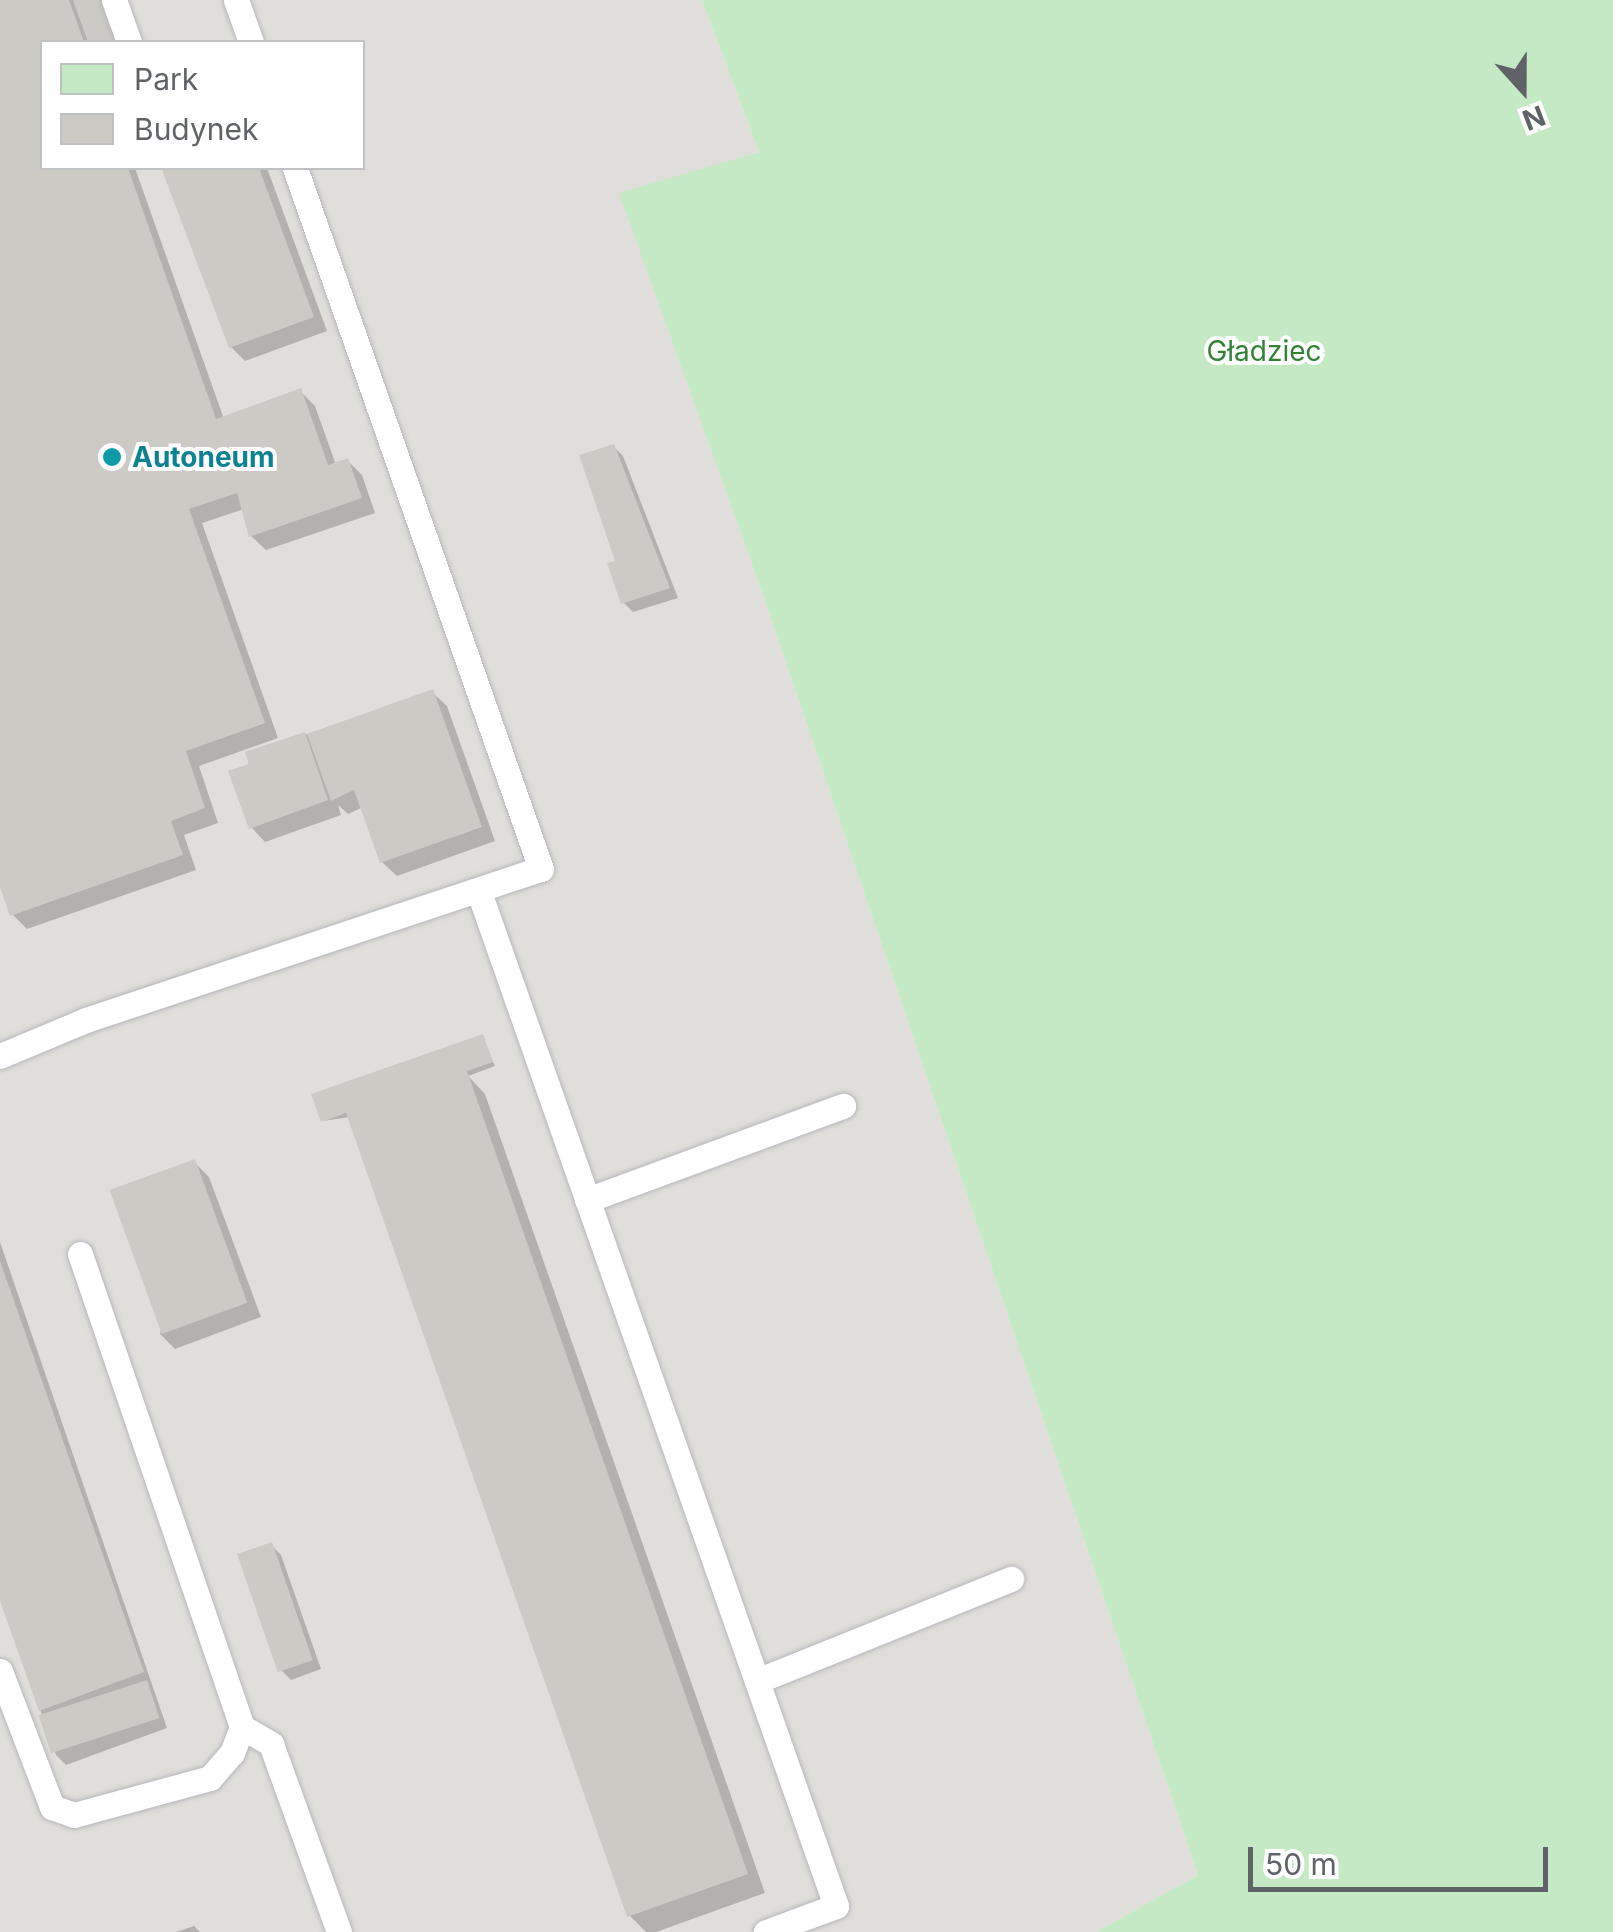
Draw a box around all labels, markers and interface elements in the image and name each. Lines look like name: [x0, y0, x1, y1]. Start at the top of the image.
legend: [40, 40, 365, 170]
north arrow: [1473, 40, 1573, 140]
text: Park: [134, 61, 198, 97]
text: N: [1518, 98, 1550, 138]
text: Budynek: [134, 111, 258, 147]
park label: Gładziec: [1206, 334, 1322, 368]
place label: Autoneum: [132, 440, 275, 474]
marker: Autoneum: [101, 446, 123, 468]
scale bar: [1253, 1827, 1553, 1889]
text: 50 m: [1265, 1846, 1337, 1882]

